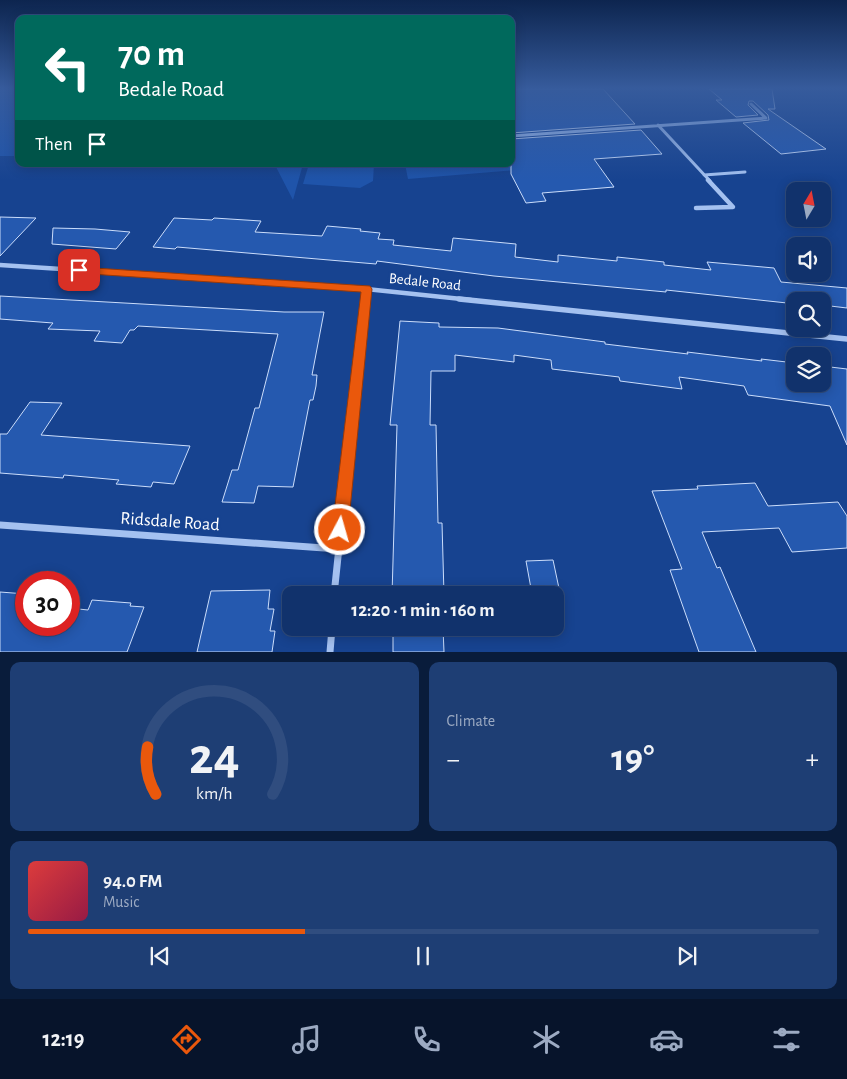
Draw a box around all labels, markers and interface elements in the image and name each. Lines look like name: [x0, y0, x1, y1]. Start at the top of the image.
icon: left: [35, 35, 100, 100]
text: 70 m: [118, 37, 185, 72]
text: Bedale Road: [118, 78, 224, 100]
icon: arrive: [83, 130, 111, 158]
text: Then: [35, 135, 73, 154]
north arrow: [786, 182, 831, 228]
map controls: [786, 182, 831, 392]
button: sound: [786, 237, 831, 282]
pin: [58, 249, 100, 291]
icon: arrive: [65, 256, 93, 284]
street label: Bedale Road: [388, 271, 462, 293]
button: search: [786, 292, 831, 337]
button: layers: [786, 347, 831, 392]
position arrow: [313, 503, 365, 555]
street label: Ridsdale Road: [120, 510, 220, 534]
speed limit sign: 30: [15, 571, 80, 636]
text: 12:20 · 1 min · 160 m: [351, 601, 495, 620]
text: Climate: [447, 713, 495, 729]
text: 24: [189, 731, 240, 783]
text: 19°: [611, 740, 654, 778]
text: −: [447, 746, 460, 774]
text: +: [806, 746, 819, 774]
text: km/h: [196, 785, 233, 803]
text: 94.0 FM: [103, 872, 162, 891]
text: Music: [103, 894, 139, 910]
icon: previous: [146, 942, 174, 970]
icon: pause: [409, 942, 437, 970]
icon: next: [673, 942, 701, 970]
icon: directions: [169, 1022, 204, 1057]
icon: music: [289, 1022, 324, 1057]
icon: phone: [409, 1022, 444, 1057]
icon: climate: [529, 1022, 564, 1057]
icon: car: [649, 1022, 684, 1057]
icon: filters: [769, 1022, 804, 1057]
text: 12:19: [43, 1028, 84, 1050]

